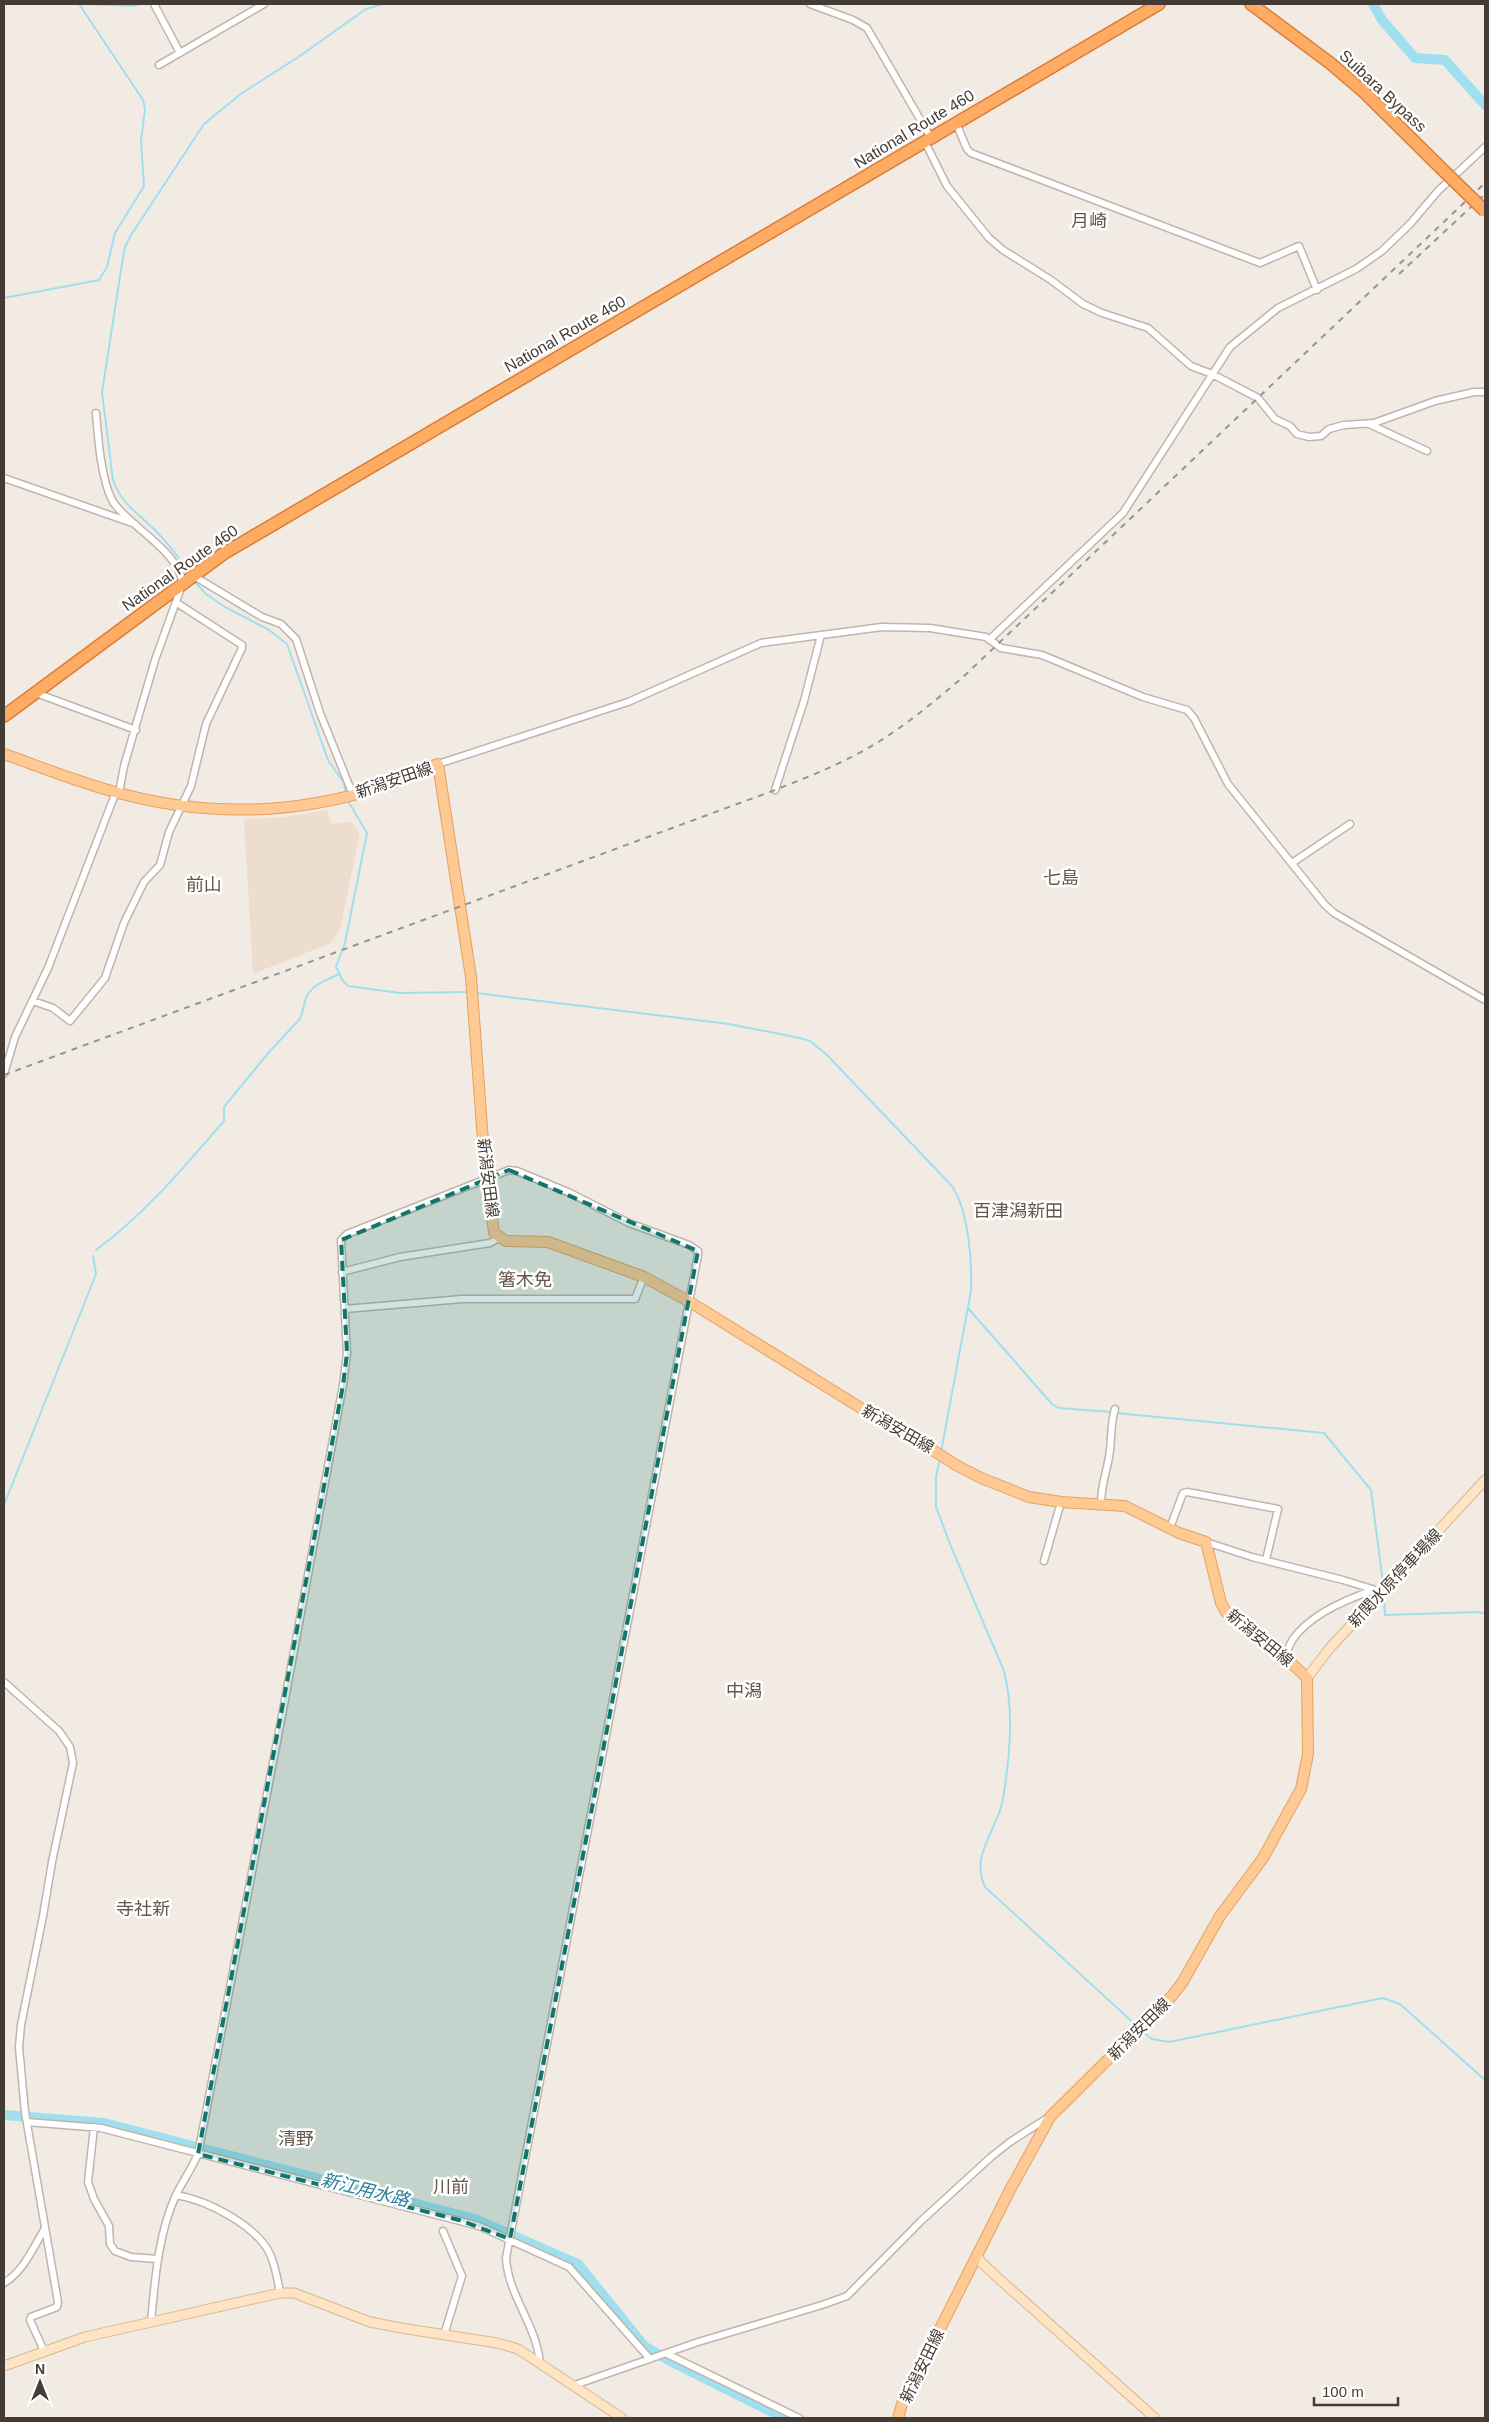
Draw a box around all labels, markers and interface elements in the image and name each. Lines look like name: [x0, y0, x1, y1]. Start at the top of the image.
street label: Suibara Bypass: [1336, 47, 1430, 135]
street label: National Route 460: [851, 86, 977, 172]
district label: 月崎: [1071, 211, 1107, 231]
street label: National Route 460: [501, 292, 629, 376]
street label: National Route 460: [119, 522, 241, 614]
street label: 新潟安田線: [353, 759, 435, 801]
district label: 七島: [1043, 868, 1079, 888]
district label: 前山: [186, 875, 222, 895]
street label: 新潟安田線: [475, 1137, 501, 1219]
district label: 百津潟新田: [973, 1201, 1063, 1221]
district label: 箸木免: [498, 1270, 552, 1290]
street label: 新潟安田線: [859, 1402, 937, 1456]
street label: 新関水原停車場線: [1345, 1525, 1445, 1631]
street label: 新潟安田線: [1224, 1606, 1296, 1670]
district label: 中潟: [726, 1681, 762, 1701]
district label: 寺社新: [116, 1899, 170, 1919]
street label: 新潟安田線: [1105, 1995, 1173, 2063]
district label: 清野: [278, 2129, 314, 2149]
water label: 新江用水路: [319, 2169, 413, 2211]
district label: 川前: [433, 2177, 469, 2197]
street label: 新潟安田線: [897, 2326, 947, 2406]
north arrow: [15, 2357, 65, 2407]
text: N: [35, 2361, 45, 2377]
scale bar: [1314, 2374, 1398, 2406]
text: 100 m: [1322, 2383, 1364, 2400]

